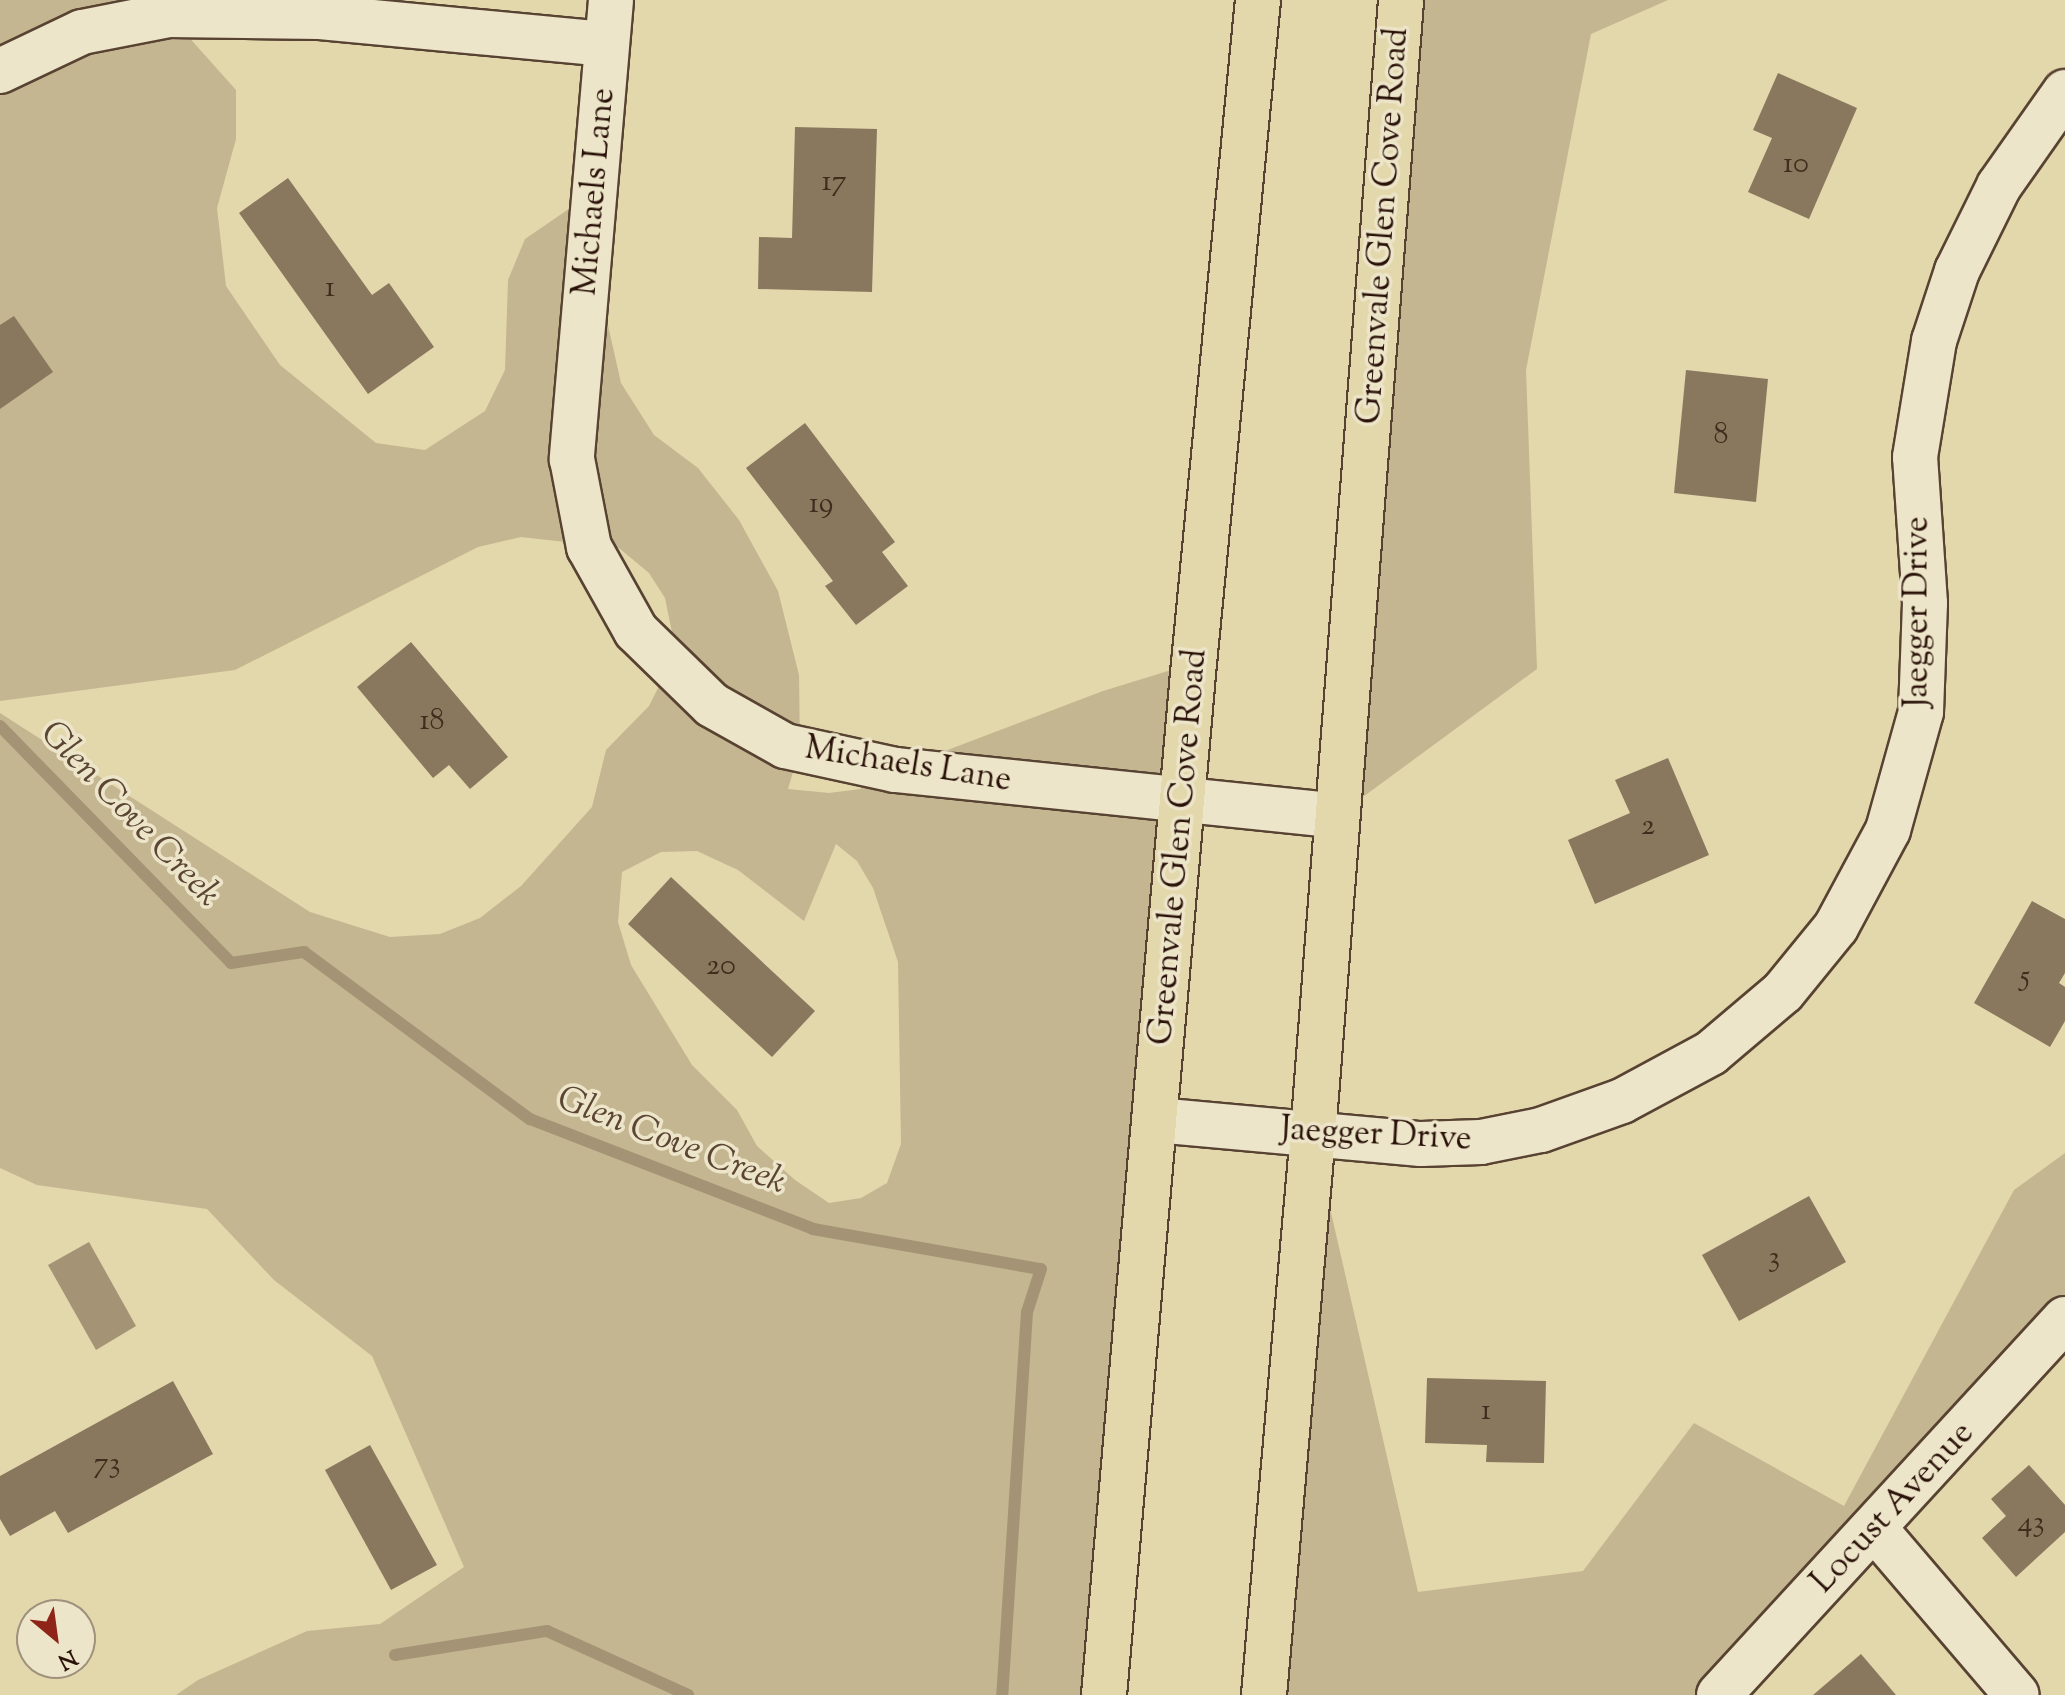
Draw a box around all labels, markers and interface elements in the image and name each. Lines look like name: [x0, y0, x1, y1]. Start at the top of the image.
street label: Greenvale Glen Cove Road: [1350, 26, 1418, 426]
street label: Michaels Lane: [566, 86, 624, 298]
house number: 10: [1783, 147, 1809, 183]
house number: 17: [821, 165, 847, 201]
house number: 1: [325, 271, 335, 307]
house number: 8: [1714, 418, 1728, 454]
house number: 19: [809, 487, 833, 523]
street label: Jaegger Drive: [1898, 516, 1938, 708]
street label: Greenvale Glen Cove Road: [1141, 647, 1217, 1047]
house number: 18: [419, 704, 445, 740]
water label: Glen Cove Creek: [30, 713, 228, 917]
street label: Michaels Lane: [802, 729, 1014, 801]
house number: 2: [1641, 809, 1655, 845]
house number: 20: [706, 949, 736, 985]
house number: 5: [2020, 960, 2030, 996]
water label: Glen Cove Creek: [551, 1079, 791, 1205]
street label: Jaegger Drive: [1279, 1110, 1473, 1160]
house number: 3: [1768, 1241, 1780, 1277]
house number: 1: [1481, 1394, 1491, 1430]
street label: Locust Avenue: [1803, 1414, 1983, 1602]
house number: 73: [93, 1447, 121, 1483]
house number: 43: [2017, 1506, 2045, 1542]
north arrow: [16, 1599, 96, 1679]
text: N: [51, 1640, 82, 1676]

